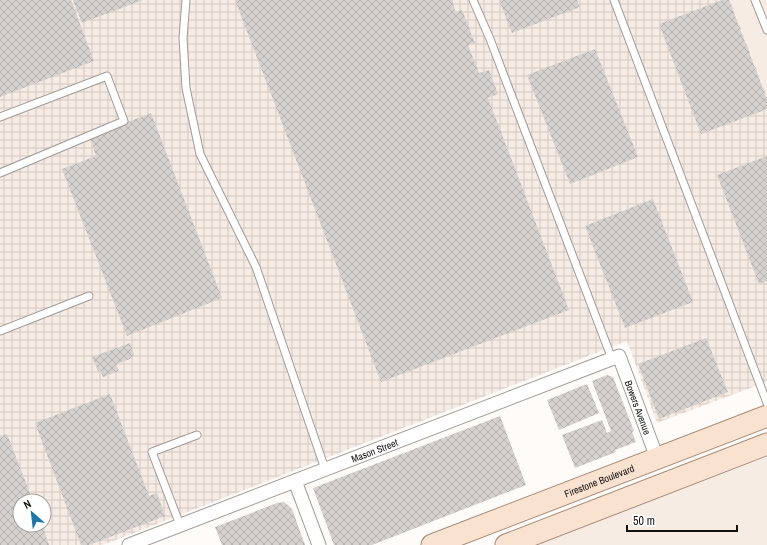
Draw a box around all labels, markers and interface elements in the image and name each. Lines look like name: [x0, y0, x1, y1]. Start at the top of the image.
street label: Bowers Avenue: [622, 378, 654, 437]
street label: Mason Street: [349, 435, 400, 465]
street label: Firestone Boulevard: [562, 461, 636, 500]
north arrow: [12, 493, 52, 533]
text: N: [21, 496, 33, 512]
scale bar: [627, 507, 737, 533]
text: 50 m: [633, 513, 655, 529]

